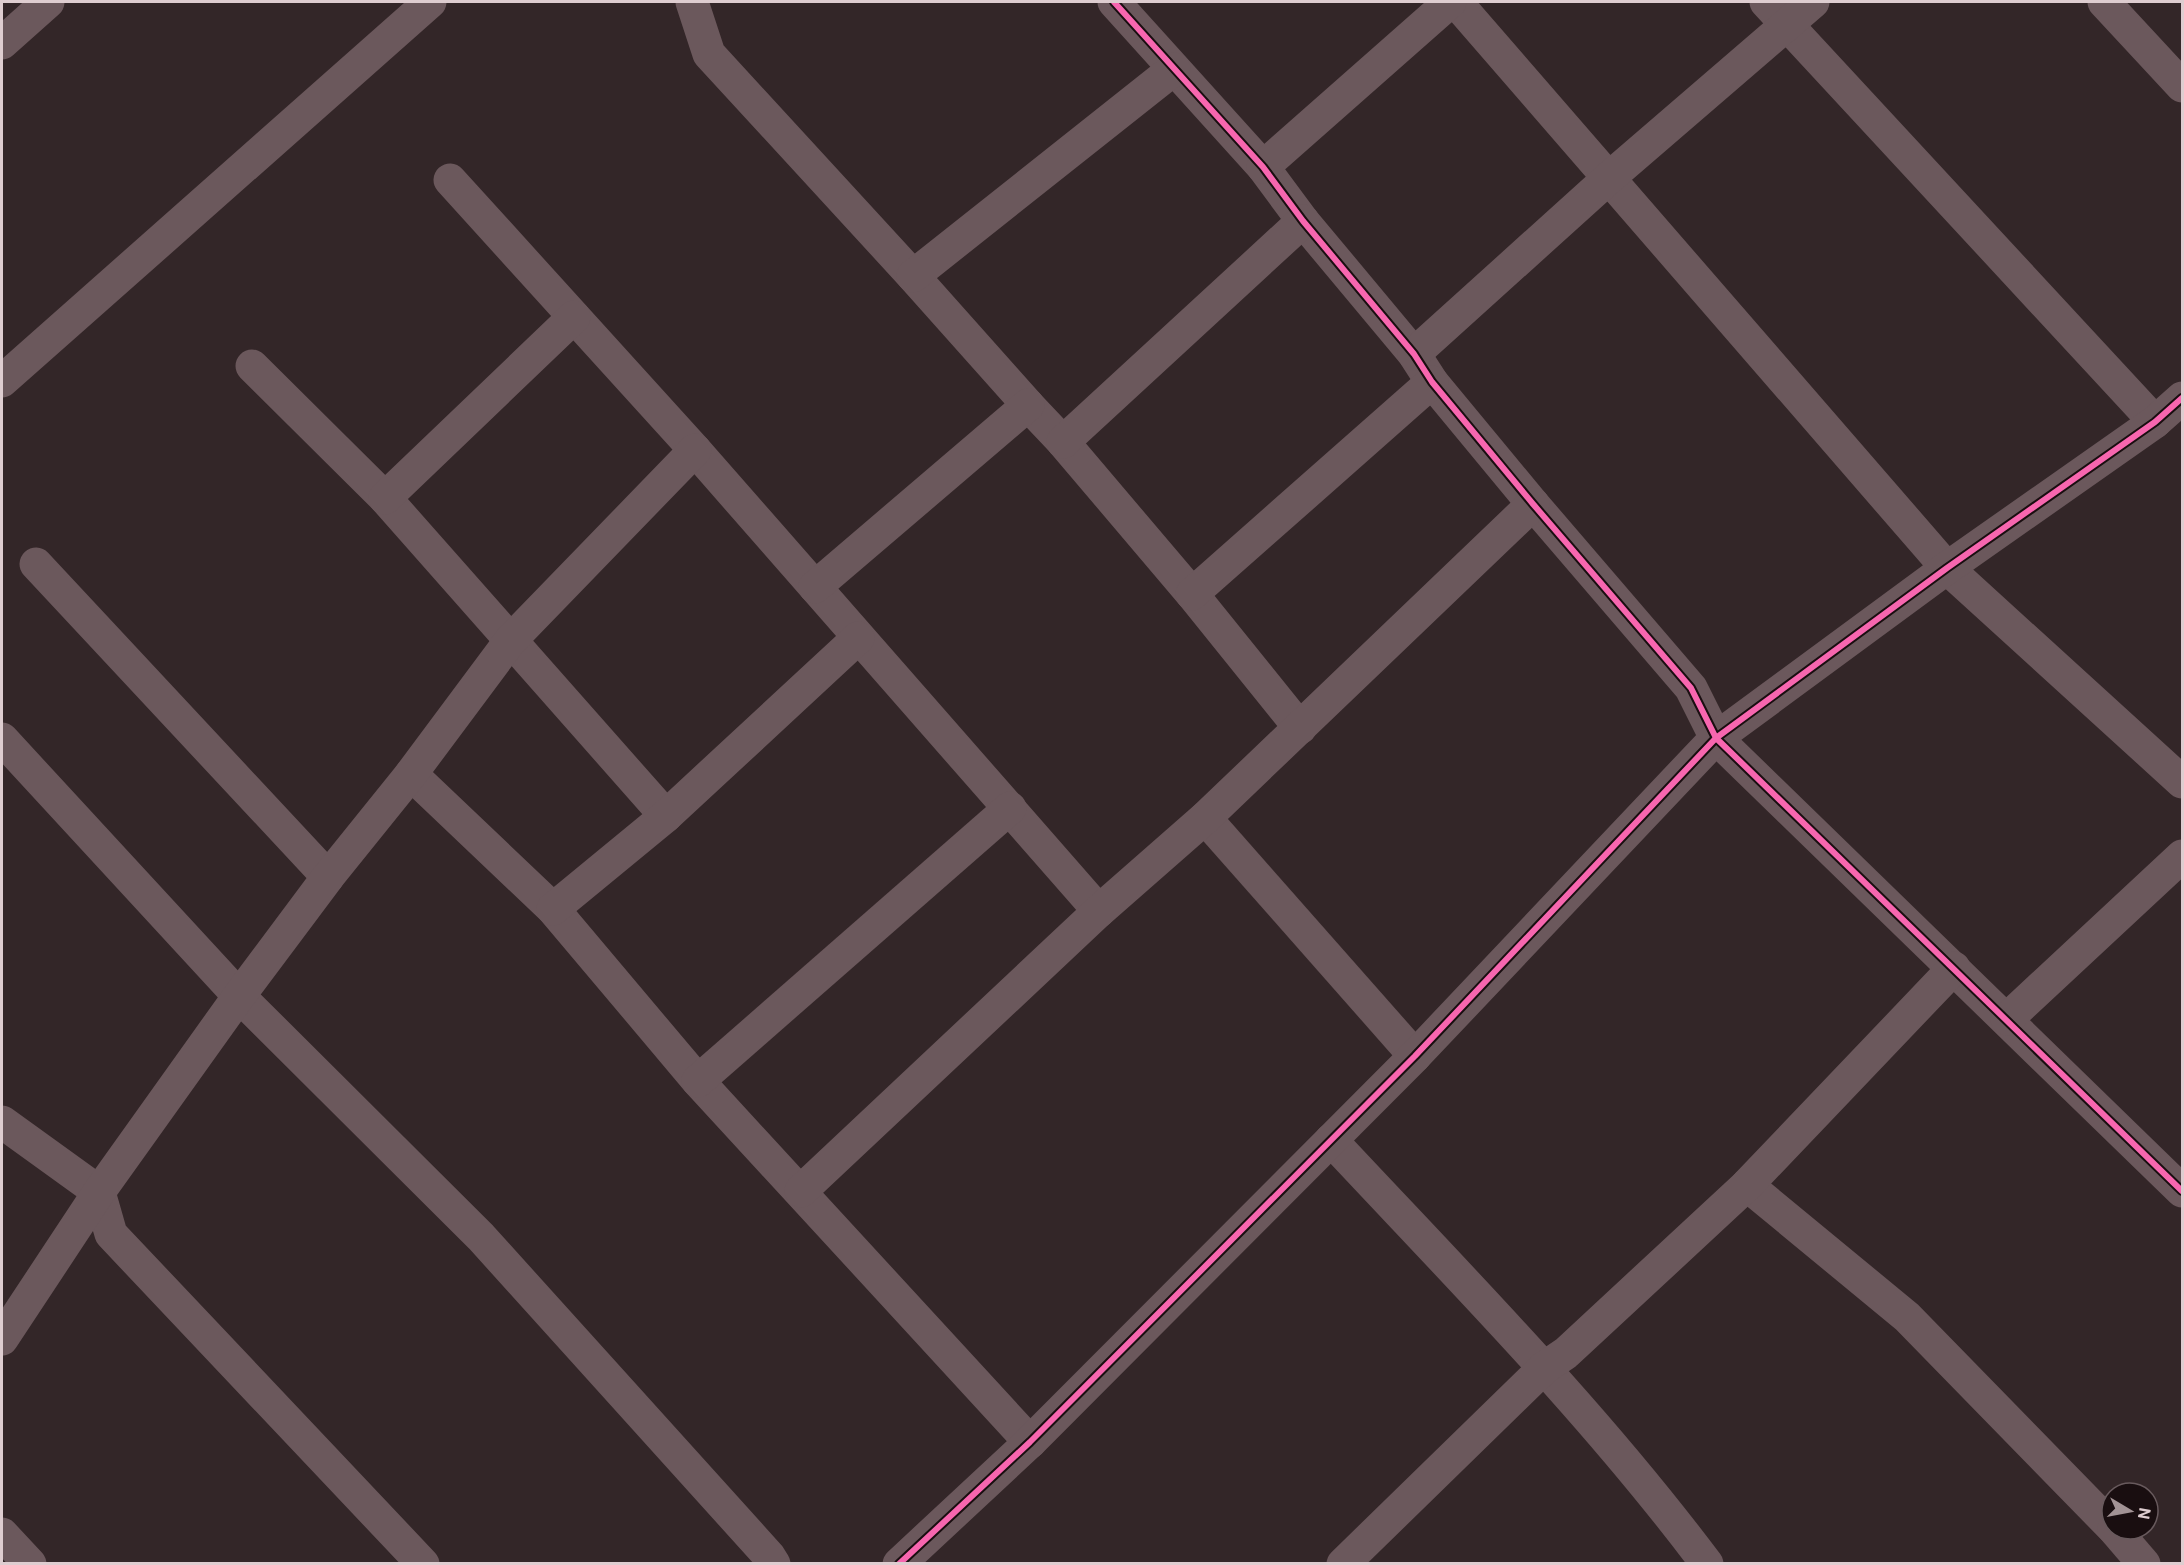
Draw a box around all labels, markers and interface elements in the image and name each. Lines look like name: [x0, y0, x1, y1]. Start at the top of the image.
north arrow: [2100, 1481, 2160, 1541]
text: N: [2134, 1506, 2155, 1521]

